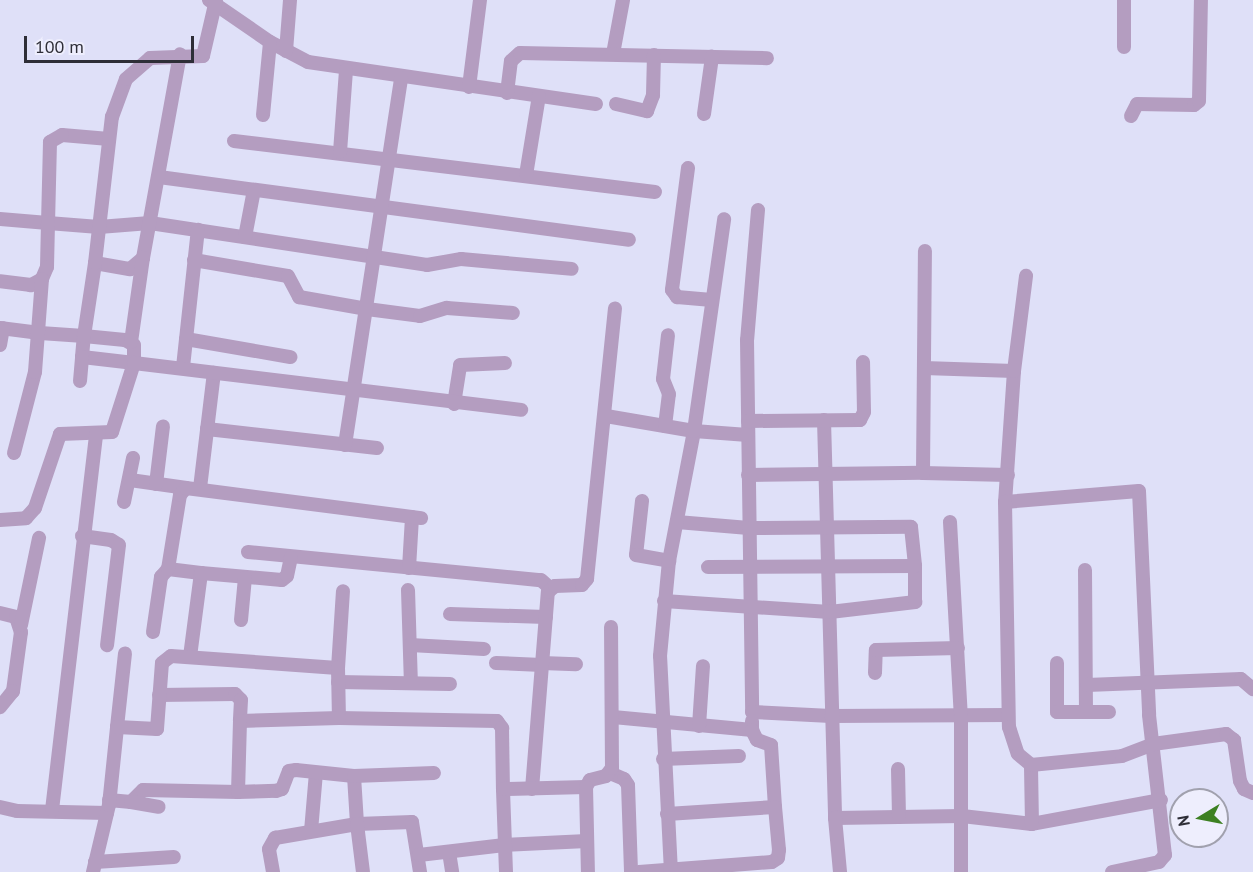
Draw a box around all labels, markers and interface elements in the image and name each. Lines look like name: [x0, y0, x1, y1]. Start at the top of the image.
scale bar: [27, 24, 196, 62]
text: 100 m: [35, 35, 84, 58]
north arrow: [1169, 788, 1229, 848]
text: N: [1172, 814, 1194, 828]

